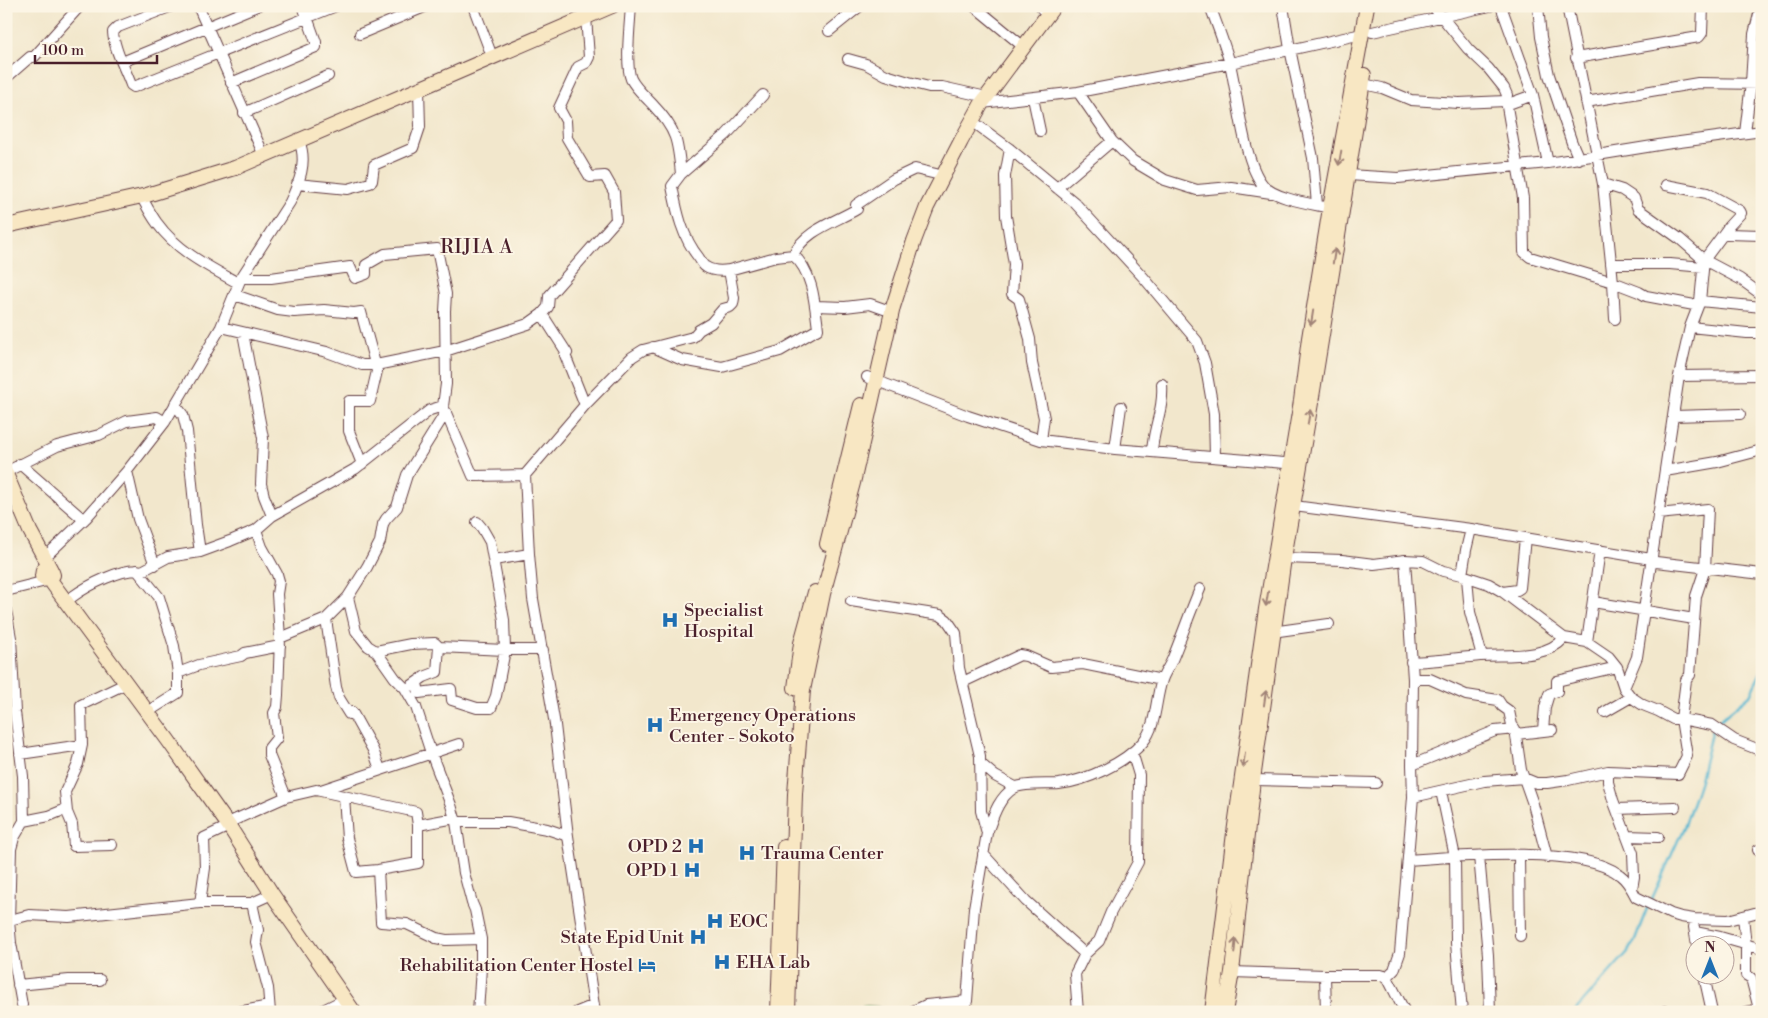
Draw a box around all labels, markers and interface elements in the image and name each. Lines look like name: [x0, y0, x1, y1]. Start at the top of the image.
scale bar: [35, 32, 158, 64]
text: 100 m: [42, 41, 84, 60]
one-way arrow: [1334, 149, 1344, 165]
district label: RIJIA A: [440, 235, 514, 259]
one-way arrow: [1330, 248, 1340, 264]
one-way arrow: [1307, 309, 1317, 325]
one-way arrow: [1304, 409, 1314, 425]
one-way arrow: [1262, 591, 1272, 607]
place label: Specialist Hospital: [684, 599, 764, 643]
hospital icon: Specialist Hospital: [660, 610, 680, 630]
one-way arrow: [1260, 690, 1270, 706]
place label: Emergency Operations Center - Sokoto: [669, 704, 856, 748]
hospital icon: Emergency Operations Center - Sokoto: [645, 715, 665, 735]
one-way arrow: [1239, 752, 1249, 768]
place label: OPD 2: [628, 835, 682, 858]
hospital icon: OPD 2: [686, 836, 706, 856]
place label: Trauma Center: [761, 842, 884, 865]
hospital icon: Trauma Center: [737, 843, 757, 863]
place label: OPD 1: [626, 859, 678, 882]
hospital icon: OPD 1: [682, 860, 702, 880]
place label: EOC: [729, 910, 768, 933]
hospital icon: EOC: [705, 911, 725, 931]
place label: State Epid Unit: [561, 926, 685, 949]
hospital icon: State Epid Unit: [688, 927, 708, 947]
north arrow: [1686, 936, 1736, 986]
one-way arrow: [1230, 938, 1240, 954]
text: N: [1704, 939, 1716, 957]
place label: EHA Lab: [736, 951, 810, 974]
hospital icon: EHA Lab: [712, 952, 732, 972]
place label: Rehabilitation Center Hostel: [400, 954, 634, 977]
hotel icon: Rehabilitation Center Hostel: [637, 955, 657, 975]

